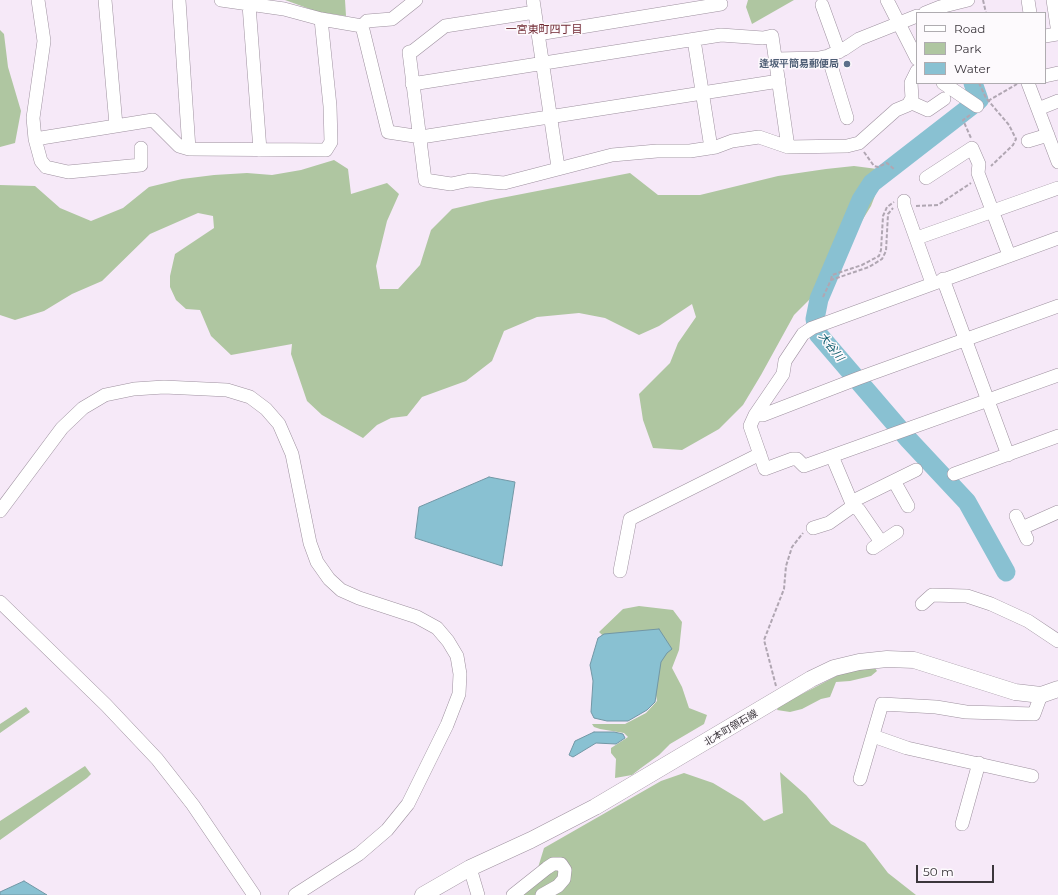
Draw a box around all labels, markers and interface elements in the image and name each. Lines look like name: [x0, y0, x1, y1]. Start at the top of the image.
legend: [916, 12, 1046, 84]
text: Road: [954, 21, 985, 36]
district label: 一宮東町四丁目: [506, 23, 582, 37]
text: Park: [954, 41, 981, 56]
place label: 逢坂平簡易郵便局: [759, 58, 839, 70]
marker: 逢坂平簡易郵便局: [842, 59, 852, 69]
text: Water: [954, 61, 990, 76]
water label: 大谷川: [816, 330, 846, 364]
street label: 北本町領石線: [702, 707, 760, 749]
scale bar: [918, 857, 996, 883]
text: 50 m: [923, 864, 954, 879]

